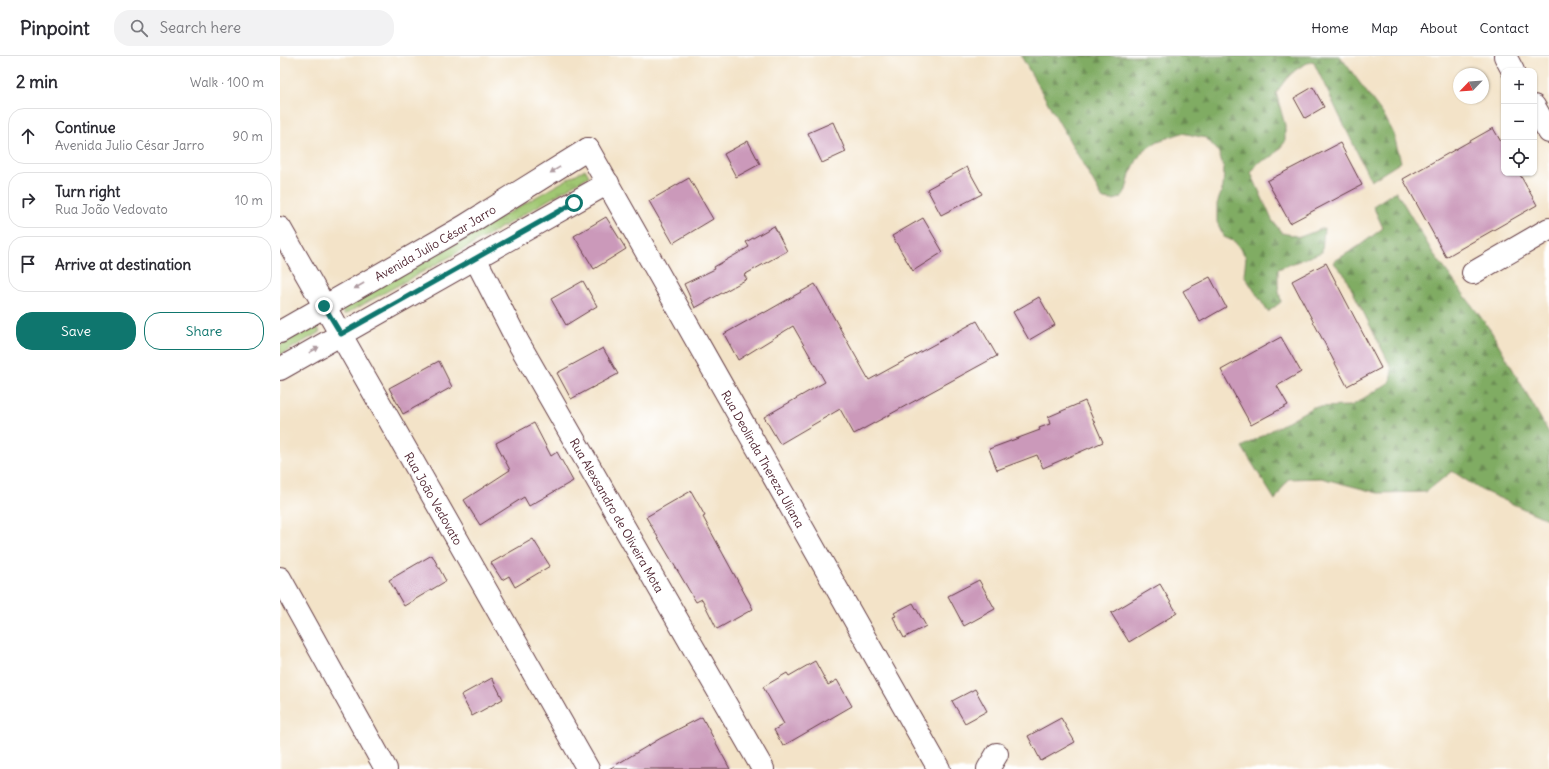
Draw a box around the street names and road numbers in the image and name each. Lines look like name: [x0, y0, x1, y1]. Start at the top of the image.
street label: Avenida Julio César Jarro: [372, 201, 499, 284]
street label: Rua Deolinda Thereza Uliana: [719, 387, 808, 530]
street label: Rua Alexsandro de Oliveira Mota: [567, 435, 668, 595]
street label: Rua João Vedovato: [402, 449, 466, 547]

